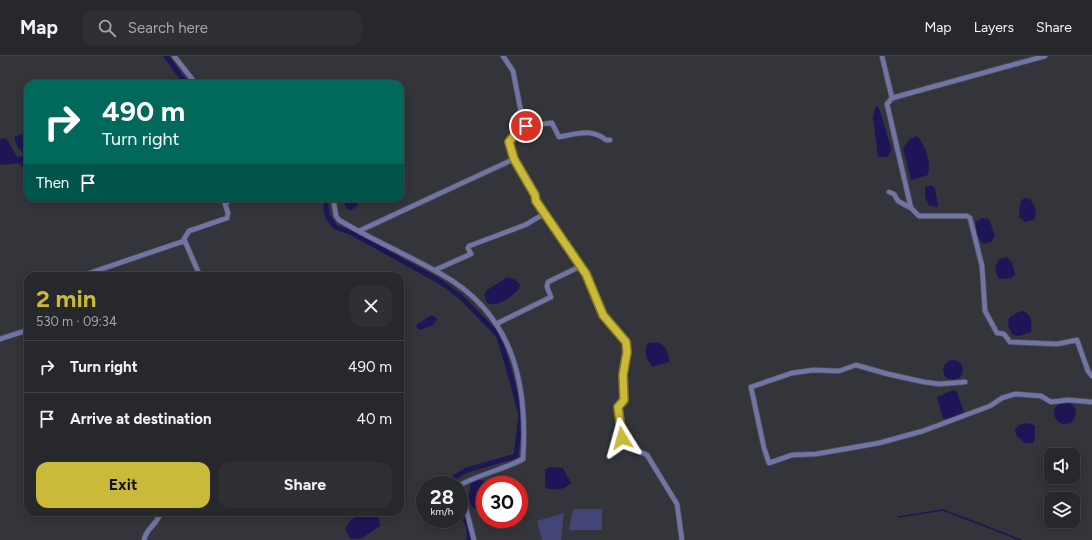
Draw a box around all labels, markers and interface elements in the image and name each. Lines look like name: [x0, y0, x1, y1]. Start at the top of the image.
search box: [82, 10, 362, 46]
text: Map: [20, 16, 58, 39]
icon: search: [96, 17, 118, 39]
text: Search here: [128, 19, 208, 37]
text: Map: [924, 19, 952, 36]
text: Layers: [974, 19, 1014, 36]
text: Share: [1036, 19, 1072, 36]
text: 490 m: [102, 94, 185, 128]
icon: right: [36, 96, 88, 148]
pin: [509, 109, 543, 143]
icon: arrive: [515, 115, 537, 137]
text: Turn right: [102, 128, 179, 150]
icon: arrive: [77, 172, 99, 194]
text: Then: [36, 174, 69, 192]
text: 2 min: [36, 284, 96, 313]
button: close: [350, 285, 392, 327]
text: 530 m · 09:34: [36, 314, 117, 329]
icon: right: [36, 356, 58, 378]
text: Turn right: [70, 358, 138, 376]
text: 490 m: [348, 358, 392, 376]
icon: arrive: [36, 408, 58, 430]
text: Arrive at destination: [70, 410, 211, 428]
text: 40 m: [357, 410, 392, 428]
position arrow: [601, 417, 643, 459]
map controls: [1044, 448, 1080, 528]
button: sound: [1044, 448, 1080, 484]
button: Exit: [36, 462, 210, 508]
button: Share: [218, 462, 392, 508]
speed limit sign: 30: [476, 476, 528, 528]
text: 28: [430, 485, 454, 509]
button: layers: [1044, 492, 1080, 528]
text: km/h: [431, 505, 453, 518]

